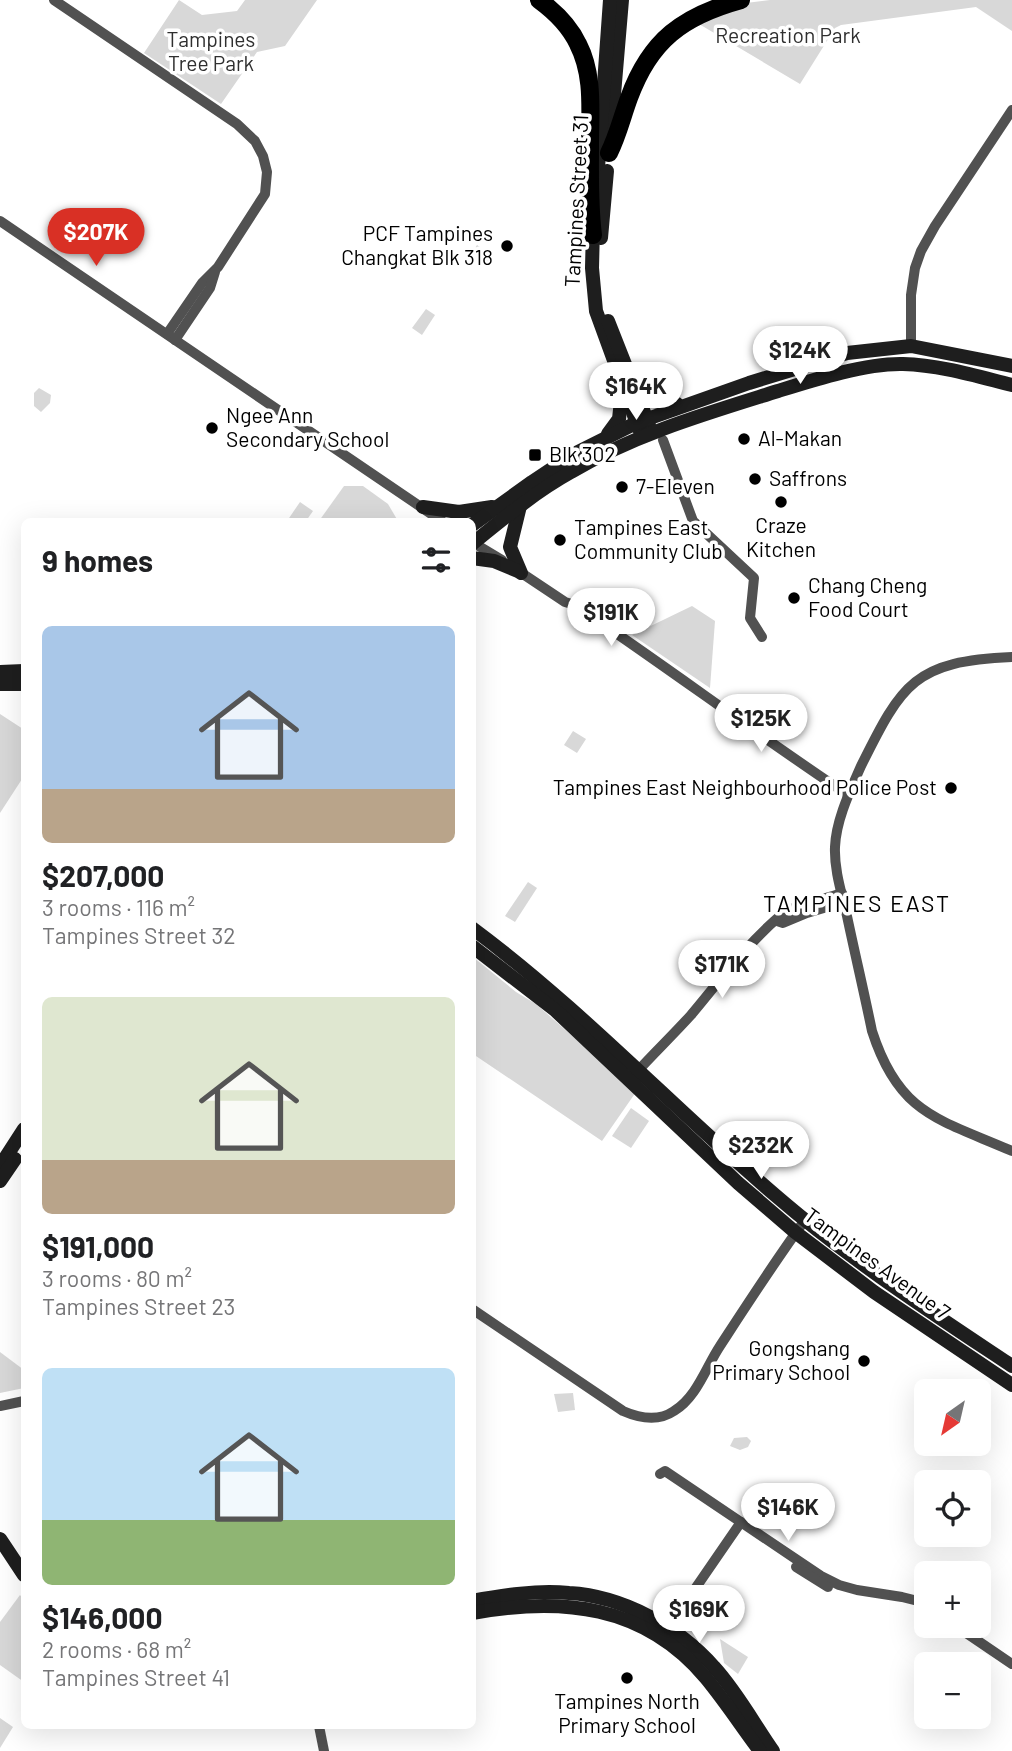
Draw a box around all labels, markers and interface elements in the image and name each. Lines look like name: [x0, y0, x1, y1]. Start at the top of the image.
park label: Recreation Park: [715, 22, 861, 47]
park label: Tampines Tree Park: [167, 26, 255, 75]
street label: Tampines Street 31: [558, 114, 593, 288]
pin: $207K: [47, 208, 145, 268]
text: $207K: [64, 217, 128, 245]
place label: PCF Tampines Changkat Blk 318: [341, 220, 493, 269]
marker: PCF Tampines Changkat Blk 318: [499, 238, 515, 254]
pin: $124K: [751, 326, 849, 386]
text: $124K: [769, 335, 831, 363]
pin: $164K: [587, 362, 685, 422]
text: $164K: [605, 371, 667, 399]
place label: Ngee Ann Secondary School: [226, 402, 389, 451]
marker: Ngee Ann Secondary School: [204, 420, 220, 436]
place label: Al-Makan: [758, 425, 842, 450]
marker: Al-Makan: [736, 431, 752, 447]
place label: Blk 302: [549, 441, 616, 466]
marker: Blk 302: [527, 447, 543, 463]
place label: Saffrons: [769, 465, 847, 490]
marker: Saffrons: [747, 471, 763, 487]
place label: 7-Eleven: [636, 473, 715, 498]
marker: 7-Eleven: [614, 479, 630, 495]
marker: Craze Kitchen: [773, 494, 789, 510]
place label: Craze Kitchen: [746, 512, 816, 561]
place label: Tampines East Community Club: [574, 514, 723, 563]
marker: Tampines East Community Club: [552, 532, 568, 548]
icon: filters: [417, 541, 455, 579]
text: 9 homes: [42, 542, 153, 578]
place label: Chang Cheng Food Court: [808, 572, 927, 621]
pin: $191K: [562, 588, 660, 648]
marker: Chang Cheng Food Court: [786, 590, 802, 606]
text: $191K: [583, 597, 639, 625]
icon: home: [186, 672, 312, 798]
pin: $125K: [712, 694, 810, 754]
text: $125K: [731, 703, 791, 731]
place label: Tampines East Neighbourhood Police Post: [553, 774, 937, 799]
marker: Tampines East Neighbourhood Police Post: [943, 780, 959, 796]
text: $207,000: [42, 857, 164, 893]
district label: TAMPINES EAST: [763, 889, 951, 917]
text: 3 rooms · 116 m²: [42, 893, 195, 921]
text: Tampines Street 32: [42, 921, 236, 949]
pin: $171K: [673, 940, 771, 1000]
text: $171K: [694, 949, 750, 977]
icon: home: [186, 1043, 312, 1169]
pin: $232K: [712, 1122, 810, 1181]
text: $232K: [728, 1130, 794, 1158]
street label: Tampines Avenue 7: [800, 1202, 956, 1324]
text: $191,000: [42, 1228, 154, 1264]
text: 3 rooms · 80 m²: [42, 1264, 192, 1292]
text: Tampines Street 23: [42, 1292, 235, 1320]
place label: Gongshang Primary School: [712, 1335, 850, 1384]
marker: Gongshang Primary School: [856, 1353, 872, 1369]
north arrow: [914, 1379, 990, 1456]
map controls: [914, 1379, 991, 1729]
icon: home: [186, 1414, 312, 1540]
button: locate: [914, 1470, 991, 1547]
pin: $146K: [739, 1484, 837, 1543]
text: $146K: [757, 1492, 819, 1520]
button: +: [914, 1561, 991, 1638]
pin: $169K: [650, 1586, 748, 1645]
text: $169K: [669, 1594, 729, 1622]
text: $146,000: [42, 1599, 163, 1635]
text: 2 rooms · 68 m²: [42, 1635, 191, 1663]
button: −: [914, 1652, 991, 1729]
text: Tampines Street 41: [42, 1663, 230, 1691]
marker: Tampines North Primary School: [619, 1670, 635, 1686]
place label: Tampines North Primary School: [554, 1688, 700, 1737]

